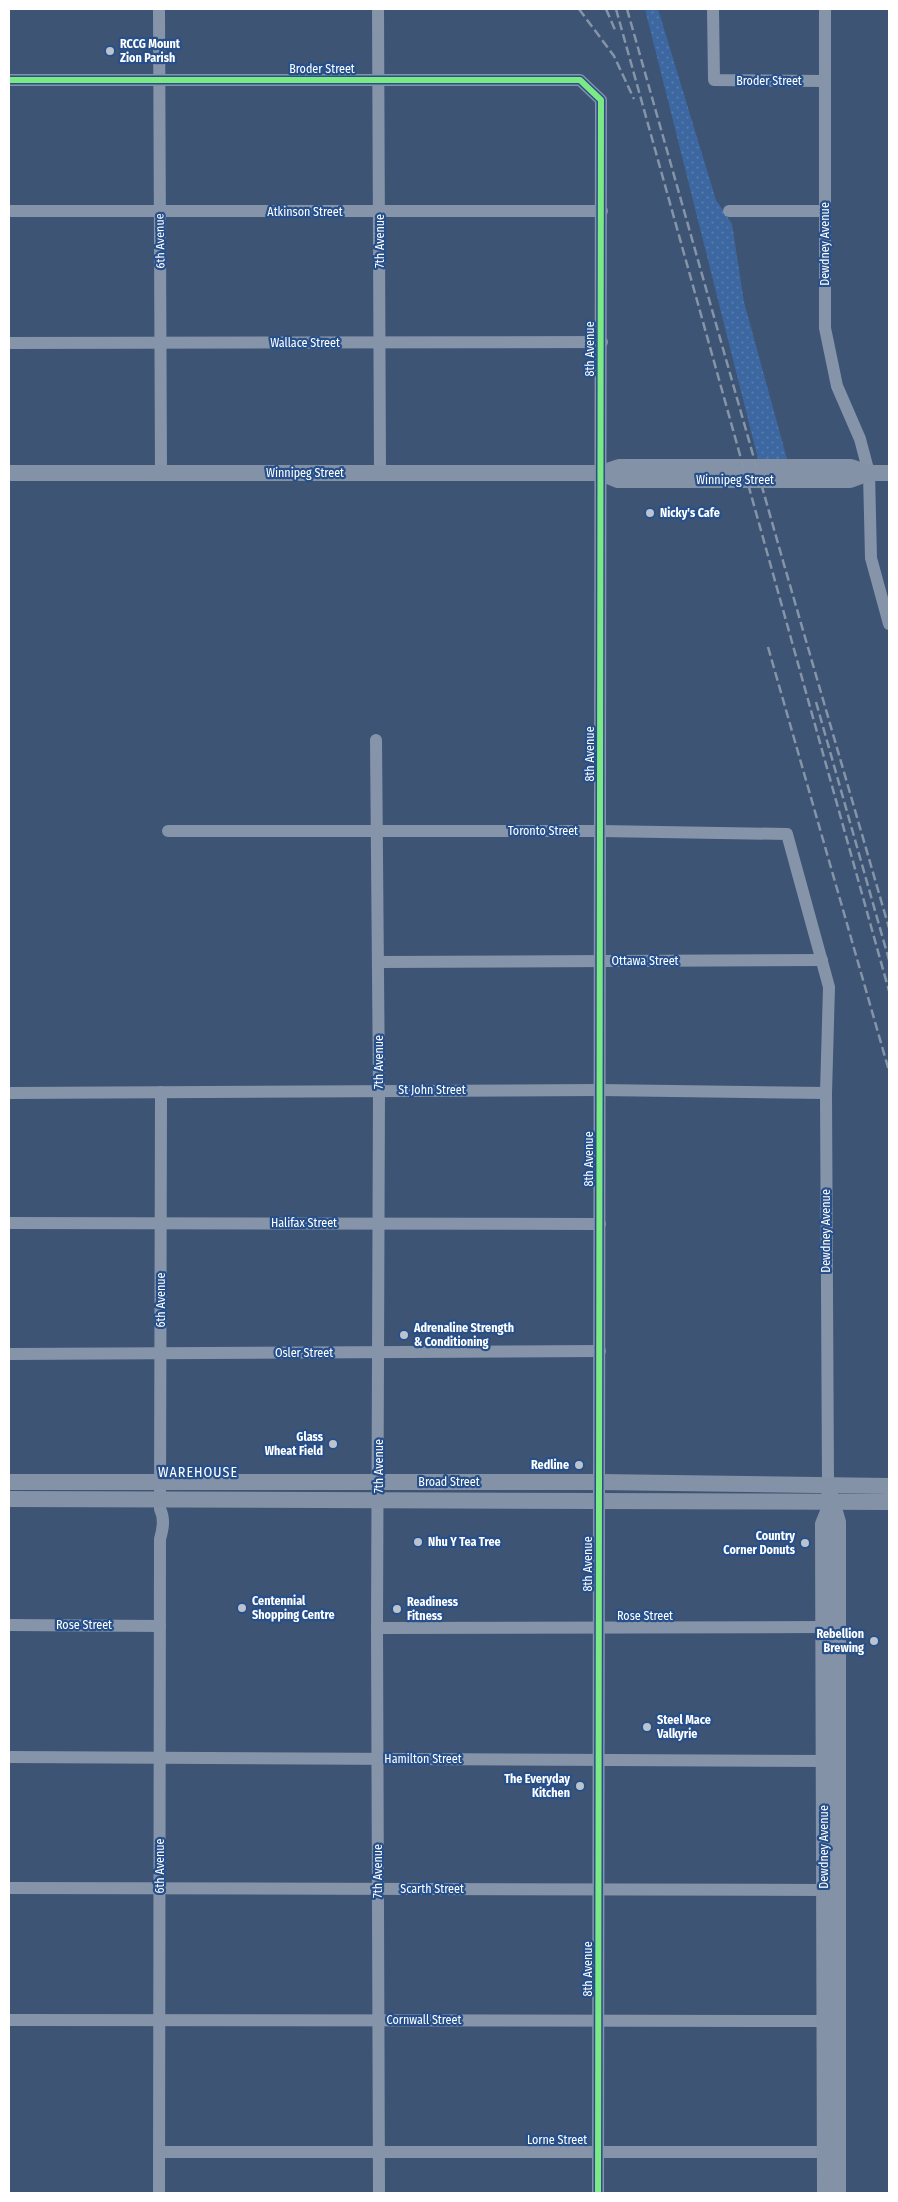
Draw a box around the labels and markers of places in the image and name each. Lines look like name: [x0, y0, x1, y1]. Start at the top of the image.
place label: RCCG Mount Zion Parish: [120, 37, 181, 65]
marker: RCCG Mount Zion Parish: [104, 45, 116, 57]
place label: Nicky's Cafe: [660, 506, 720, 520]
marker: Nicky's Cafe: [644, 507, 656, 519]
place label: Adrenaline Strength & Conditioning: [413, 1321, 514, 1349]
marker: Adrenaline Strength & Conditioning: [398, 1329, 410, 1341]
place label: Glass Wheat Field: [265, 1430, 324, 1458]
marker: Glass Wheat Field: [327, 1438, 339, 1450]
place label: Redline: [531, 1458, 569, 1472]
marker: Redline: [573, 1459, 585, 1471]
place label: Country Corner Donuts: [723, 1529, 796, 1557]
place label: Nhu Y Tea Tree: [428, 1535, 501, 1549]
marker: Nhu Y Tea Tree: [412, 1536, 424, 1548]
marker: Country Corner Donuts: [799, 1537, 811, 1549]
place label: Centennial Shopping Centre: [252, 1594, 335, 1622]
place label: Readiness Fitness: [407, 1595, 459, 1623]
marker: Centennial Shopping Centre: [236, 1602, 248, 1614]
marker: Readiness Fitness: [391, 1603, 403, 1615]
place label: Rebellion Brewing: [816, 1627, 864, 1655]
marker: Rebellion Brewing: [868, 1635, 880, 1647]
place label: Steel Mace Valkyrie: [656, 1713, 711, 1741]
marker: Steel Mace Valkyrie: [641, 1721, 653, 1733]
place label: The Everyday Kitchen: [504, 1772, 570, 1800]
marker: The Everyday Kitchen: [574, 1780, 586, 1792]

